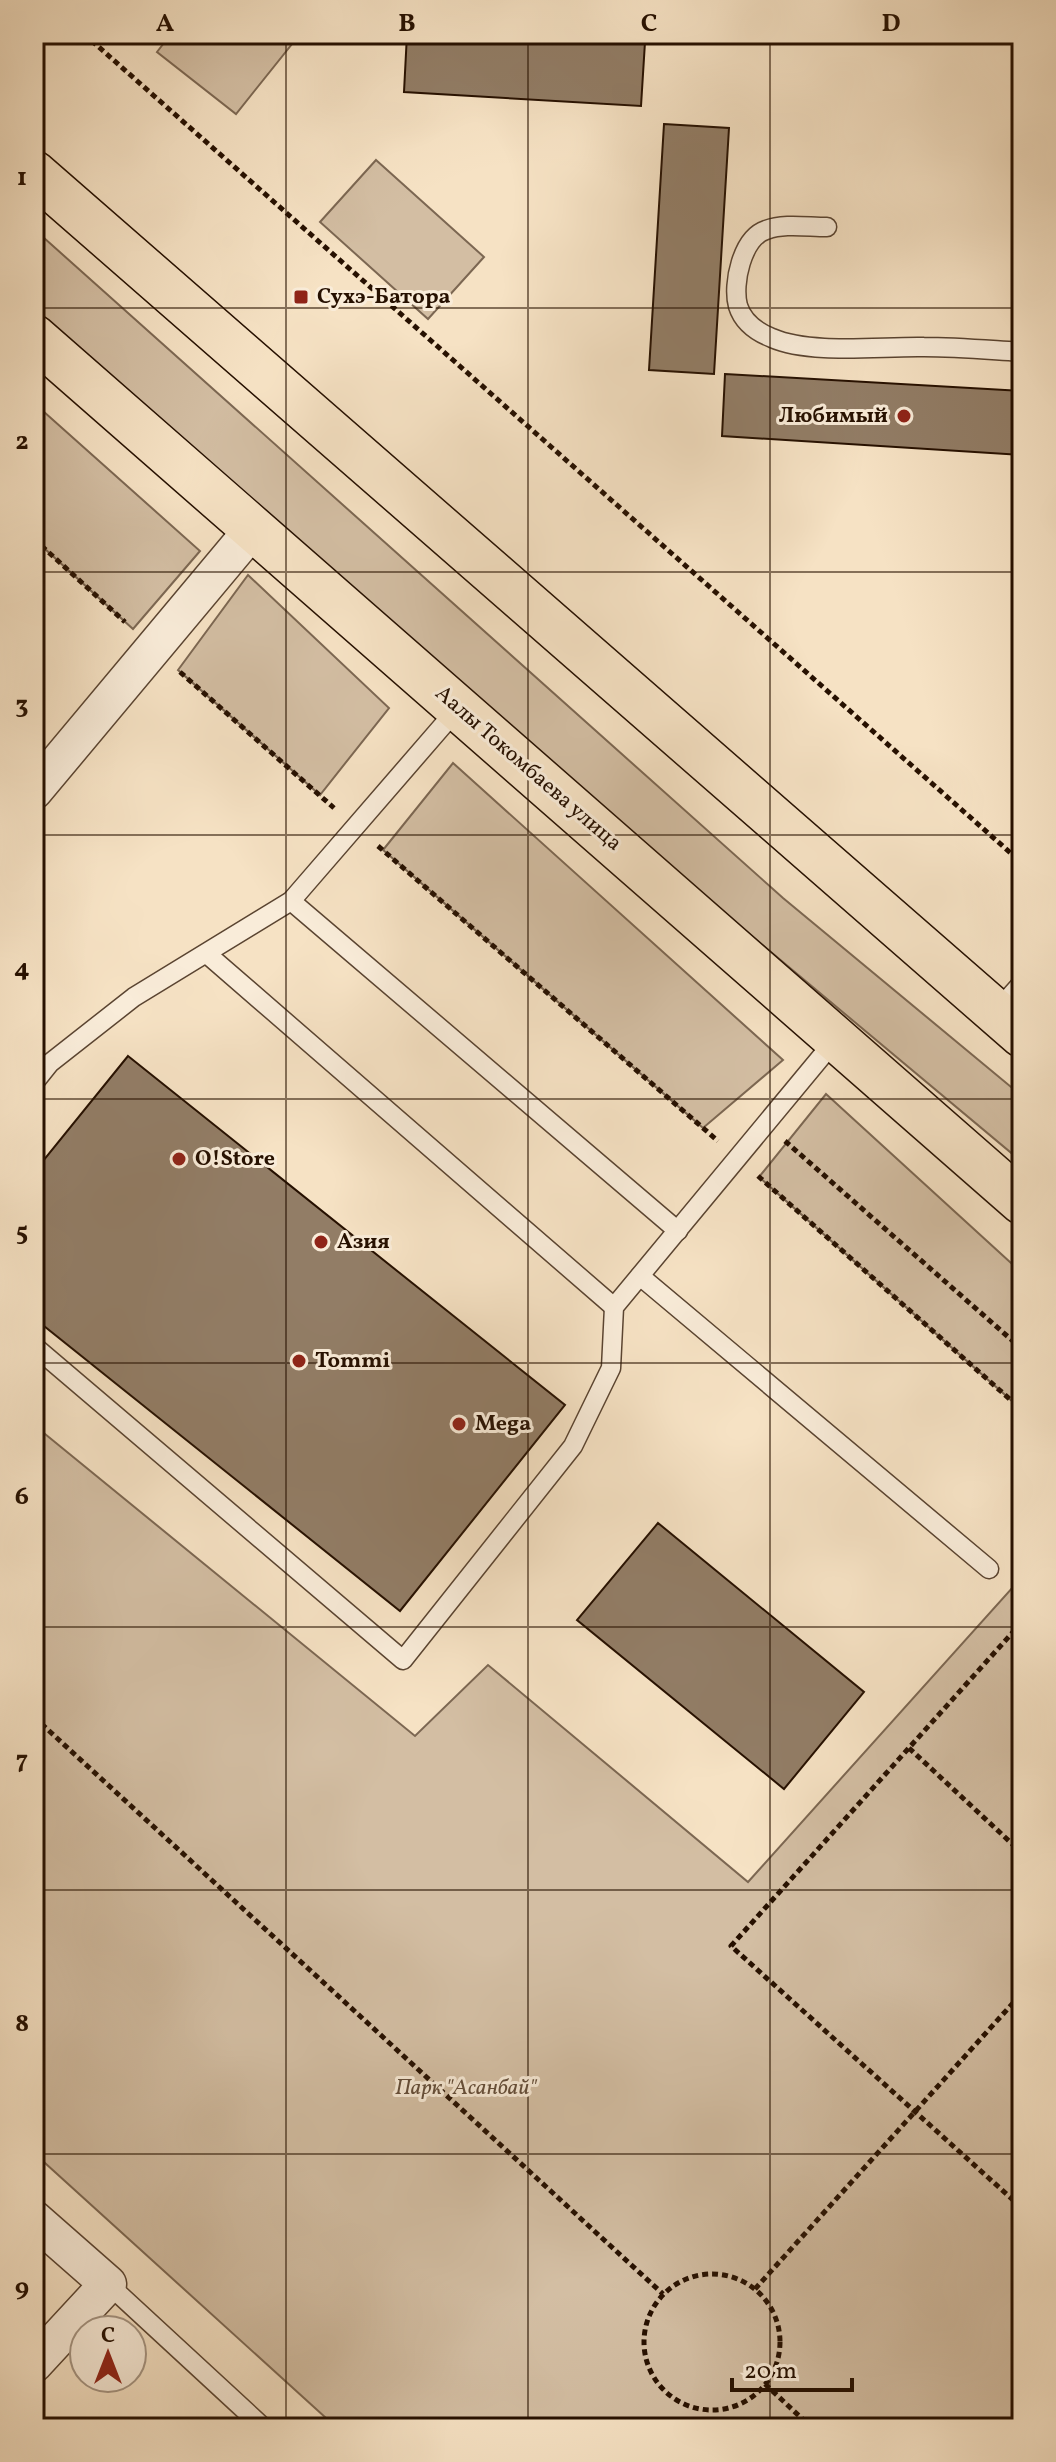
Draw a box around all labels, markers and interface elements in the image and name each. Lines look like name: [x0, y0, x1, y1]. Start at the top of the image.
text: A: [156, 6, 175, 42]
text: B: [398, 6, 416, 42]
text: C: [641, 6, 657, 42]
text: D: [881, 6, 901, 42]
text: 1: [17, 160, 27, 196]
place label: Сухэ-Батора: [317, 282, 451, 313]
marker: Сухэ-Батора: [292, 288, 310, 306]
place label: Любимый: [779, 401, 888, 432]
marker: Любимый: [895, 407, 913, 425]
text: 2: [15, 424, 29, 460]
street label: Аалы Токомбаева улица: [428, 679, 628, 859]
text: 3: [15, 688, 29, 724]
text: 4: [14, 951, 30, 987]
place label: O!Store: [195, 1144, 275, 1175]
marker: O!Store: [170, 1150, 188, 1168]
text: 5: [16, 1215, 28, 1251]
place label: Азия: [337, 1227, 390, 1258]
marker: Азия: [312, 1233, 330, 1251]
place label: Tommi: [315, 1346, 391, 1377]
marker: Tommi: [290, 1352, 308, 1370]
place label: Mega: [475, 1409, 531, 1440]
marker: Mega: [450, 1415, 468, 1433]
text: 6: [15, 1479, 29, 1515]
text: 7: [16, 1743, 28, 1779]
text: 8: [15, 2006, 29, 2042]
park label: Парк "Асанбай": [395, 2073, 537, 2104]
text: 9: [15, 2270, 29, 2306]
north arrow: [68, 2314, 148, 2394]
text: С: [101, 2321, 115, 2352]
scale bar: [732, 2342, 852, 2392]
text: 20 m: [744, 2355, 797, 2389]

